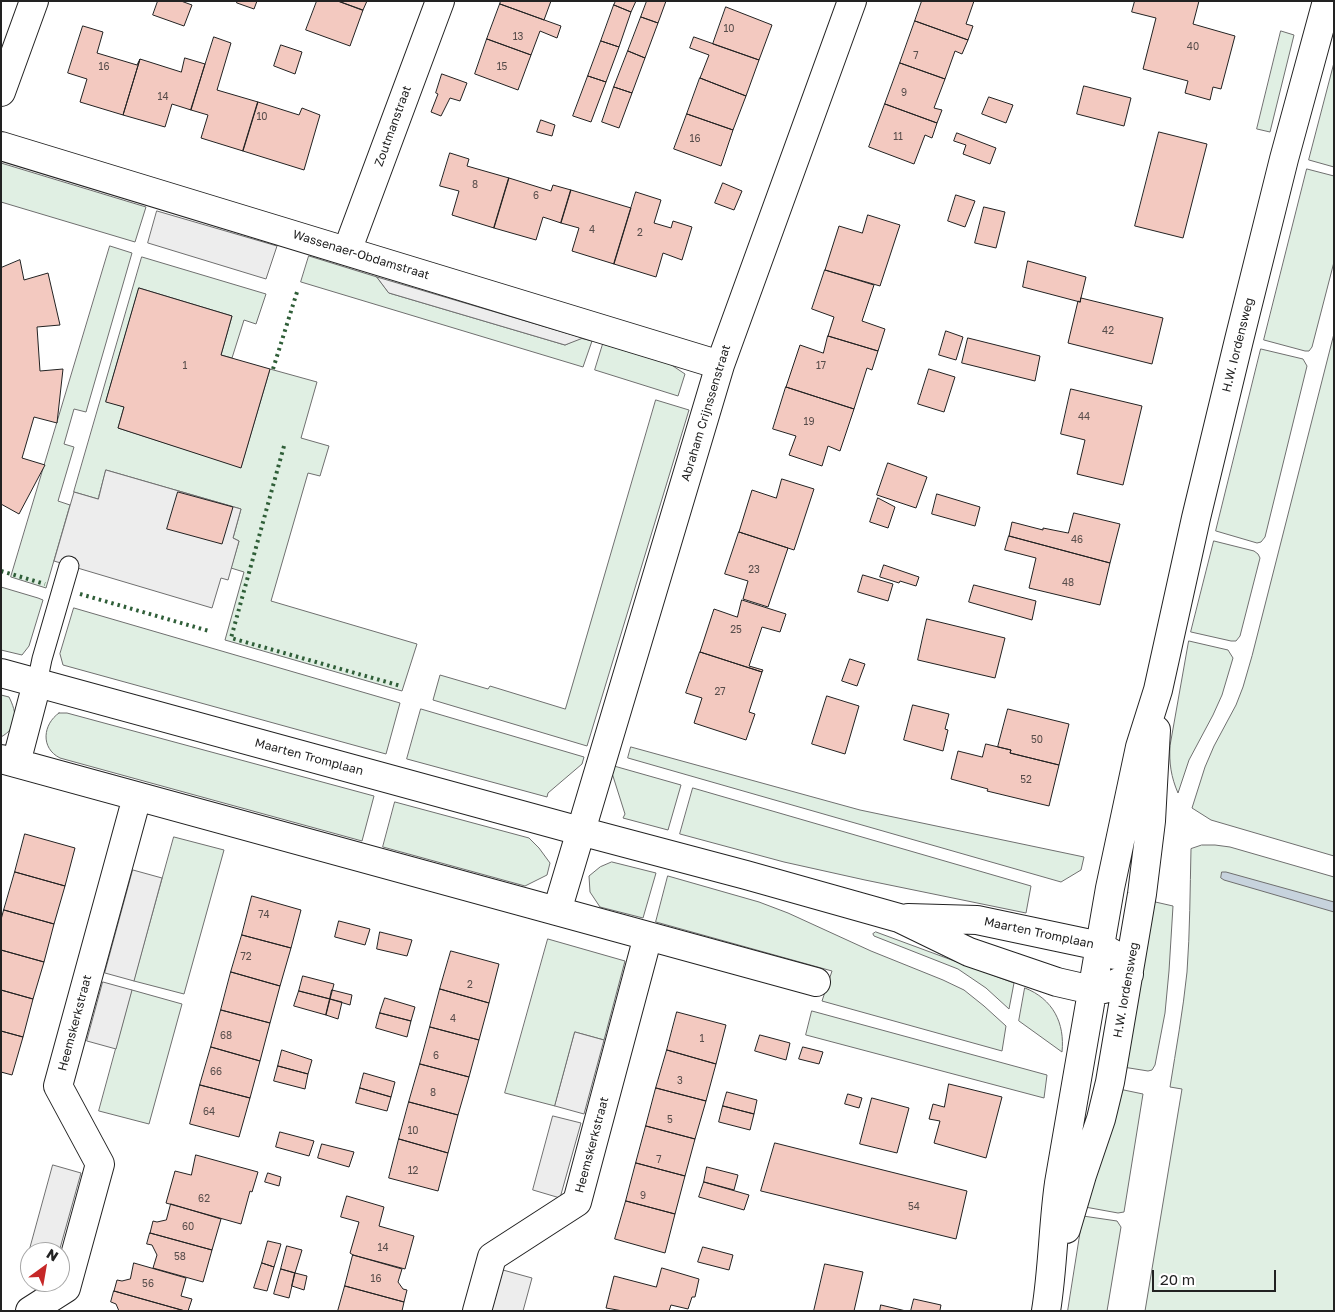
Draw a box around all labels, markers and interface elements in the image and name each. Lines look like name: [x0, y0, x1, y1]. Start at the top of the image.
house number: 10: [723, 23, 735, 35]
house number: 13: [513, 31, 523, 43]
house number: 40: [1187, 41, 1199, 53]
house number: 7: [913, 50, 919, 62]
house number: 16: [99, 61, 109, 73]
house number: 15: [497, 61, 507, 73]
street label: Zoutmanstraat: [372, 84, 414, 168]
house number: 9: [901, 87, 907, 99]
house number: 14: [158, 91, 168, 103]
house number: 10: [256, 111, 268, 123]
house number: 11: [893, 131, 903, 143]
house number: 16: [690, 133, 700, 145]
house number: 8: [472, 179, 478, 191]
house number: 6: [533, 190, 539, 202]
house number: 4: [589, 224, 595, 236]
street label: Wassenaer-Obdamstraat: [291, 227, 431, 283]
house number: 2: [637, 227, 643, 239]
street label: H.W. Iordensweg: [1219, 296, 1257, 394]
house number: 42: [1102, 325, 1114, 337]
street label: Abraham Crijnssenstraat: [678, 343, 734, 483]
house number: 1: [183, 360, 187, 372]
house number: 17: [816, 360, 826, 372]
house number: 44: [1078, 411, 1090, 423]
house number: 19: [804, 416, 814, 428]
house number: 46: [1071, 534, 1083, 546]
house number: 23: [748, 564, 760, 576]
house number: 48: [1062, 577, 1074, 589]
house number: 25: [730, 624, 742, 636]
house number: 27: [714, 686, 726, 698]
house number: 50: [1031, 734, 1043, 746]
street label: Maarten Tromplaan: [253, 736, 365, 778]
house number: 52: [1020, 774, 1032, 786]
house number: 74: [258, 909, 270, 921]
street label: Maarten Tromplaan: [983, 914, 1095, 952]
street label: H.W. Iordensweg: [1110, 941, 1142, 1039]
house number: 72: [240, 951, 252, 963]
street label: Heemskerkstraat: [55, 973, 95, 1073]
house number: 2: [467, 979, 473, 991]
house number: 4: [450, 1013, 456, 1025]
house number: 68: [220, 1030, 232, 1042]
house number: 1: [700, 1033, 704, 1045]
house number: 6: [433, 1050, 439, 1062]
house number: 66: [210, 1066, 222, 1078]
house number: 3: [677, 1075, 683, 1087]
house number: 8: [430, 1087, 436, 1099]
street label: Heemskerkstraat: [572, 1095, 612, 1195]
house number: 64: [203, 1106, 215, 1118]
house number: 5: [667, 1114, 673, 1126]
house number: 10: [407, 1125, 419, 1137]
house number: 7: [656, 1154, 662, 1166]
house number: 12: [408, 1165, 418, 1177]
house number: 9: [640, 1190, 646, 1202]
house number: 62: [198, 1193, 210, 1205]
house number: 54: [908, 1201, 920, 1213]
house number: 60: [182, 1221, 194, 1233]
north arrow: [20, 1242, 70, 1292]
house number: 14: [378, 1242, 388, 1254]
text: N: [44, 1245, 62, 1265]
house number: 58: [174, 1251, 186, 1263]
scale bar: [1155, 1260, 1279, 1292]
text: 20 m: [1160, 1270, 1195, 1288]
house number: 16: [371, 1273, 381, 1285]
house number: 56: [142, 1278, 154, 1290]

